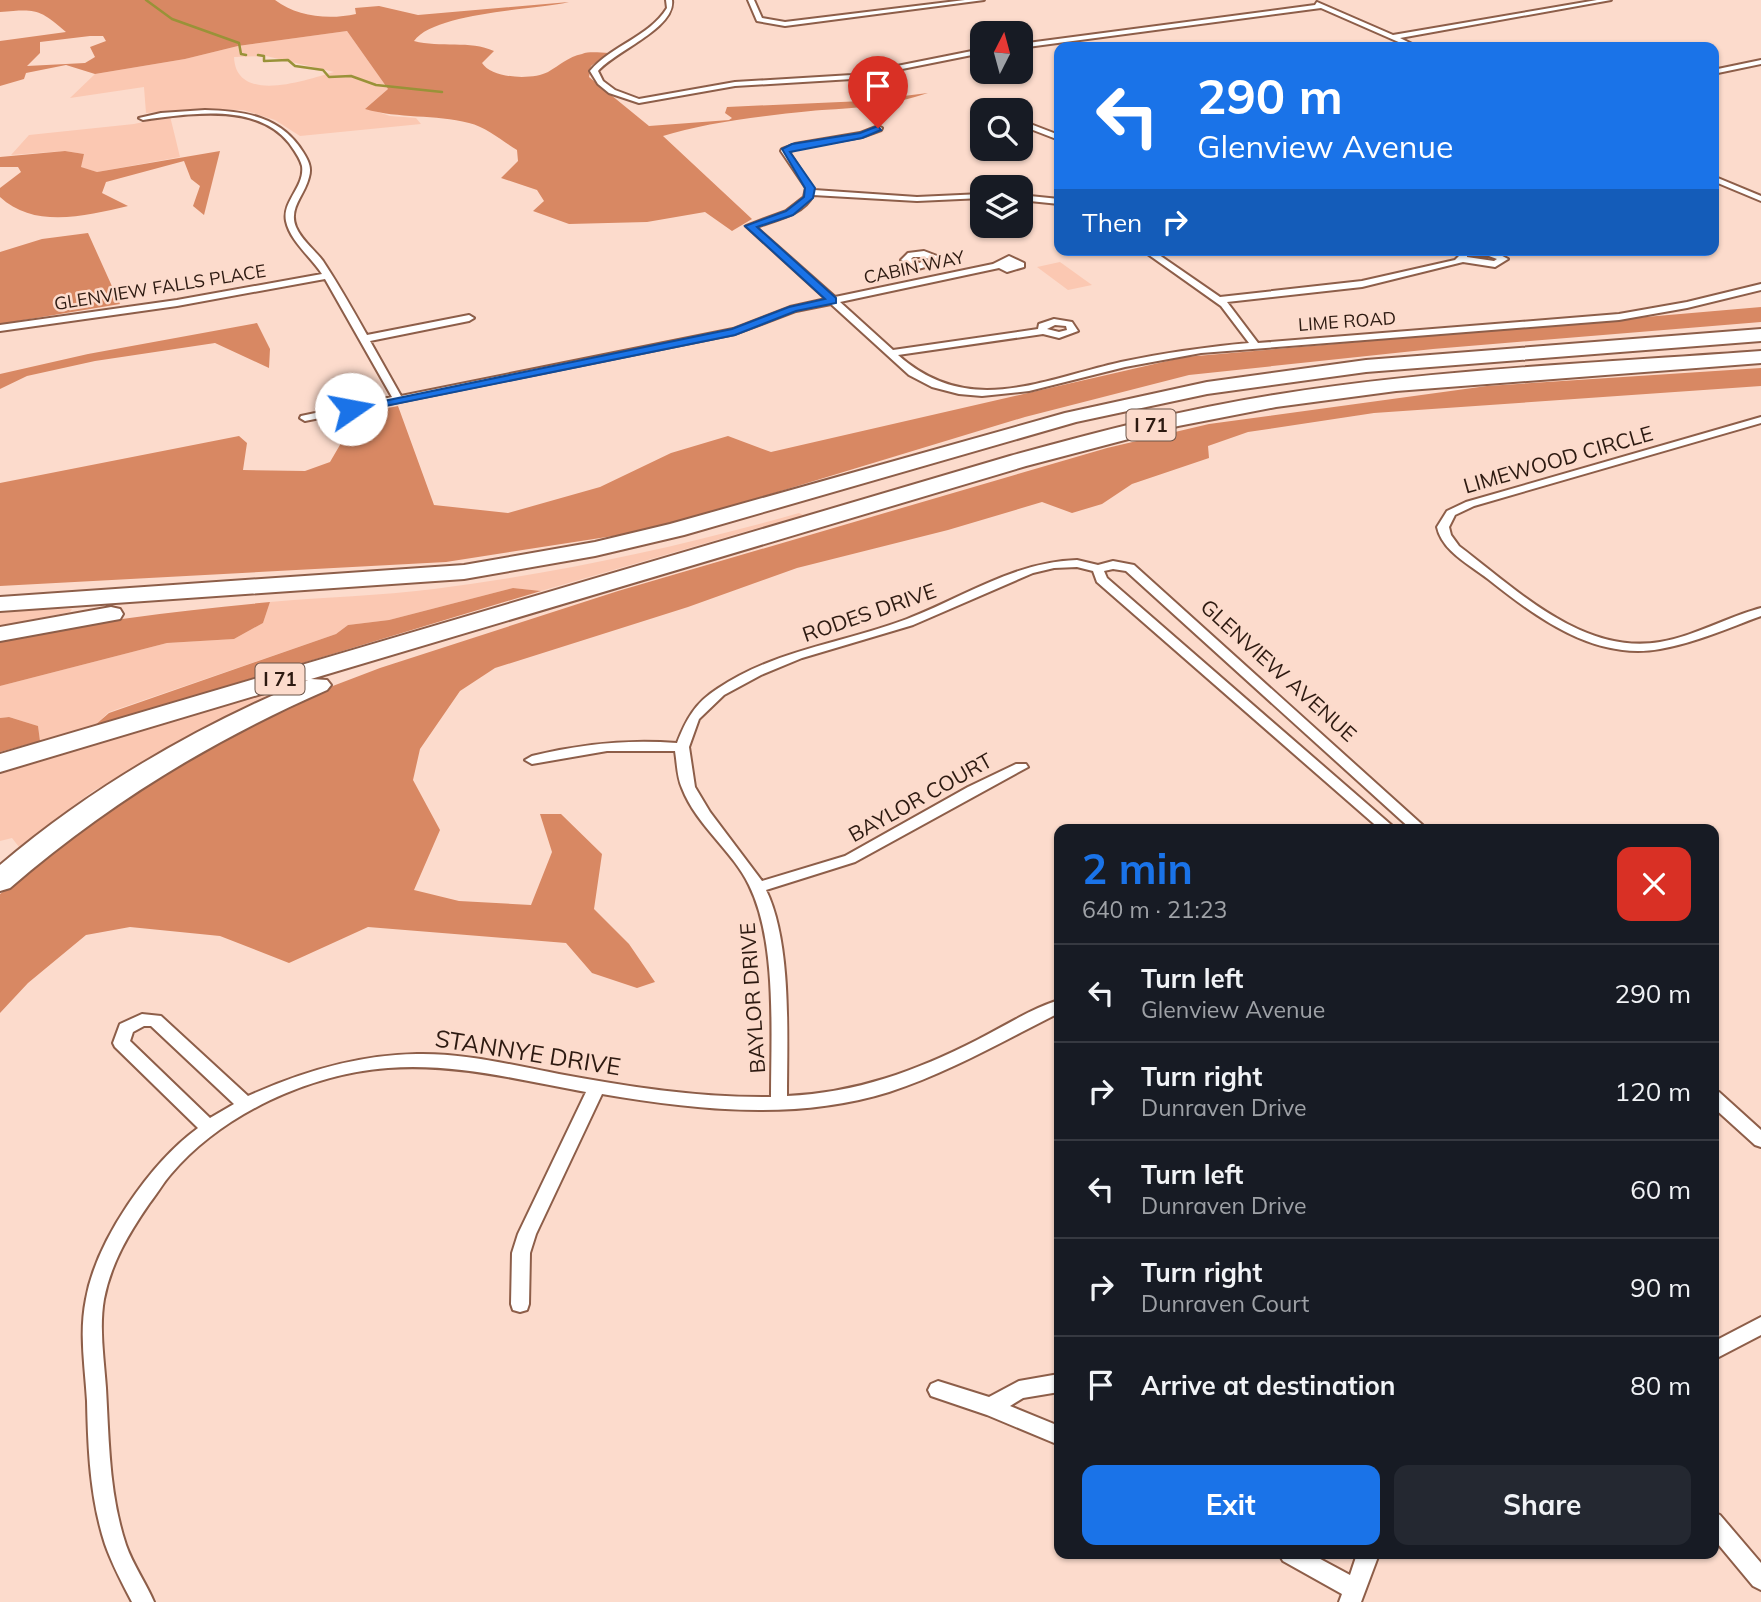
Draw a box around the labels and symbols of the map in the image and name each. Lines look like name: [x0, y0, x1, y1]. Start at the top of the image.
north arrow: [970, 21, 1032, 84]
pin: [848, 56, 908, 128]
street label: CABIN WAY: [862, 245, 967, 289]
street label: GLENVIEW FALLS PLACE: [53, 259, 267, 315]
street label: LIME ROAD: [1297, 306, 1397, 336]
position arrow: [314, 372, 388, 446]
road number: I 71: [1126, 410, 1176, 440]
street label: LIMEWOOD CIRCLE: [1460, 419, 1656, 499]
street label: RODES DRIVE: [799, 577, 939, 647]
street label: GLENVIEW AVENUE: [1196, 593, 1362, 747]
road number: I 71: [256, 664, 304, 694]
street label: BAYLOR COURT: [844, 747, 997, 847]
street label: BAYLOR DRIVE: [734, 922, 770, 1074]
street label: STANNYE DRIVE: [433, 1023, 623, 1081]

